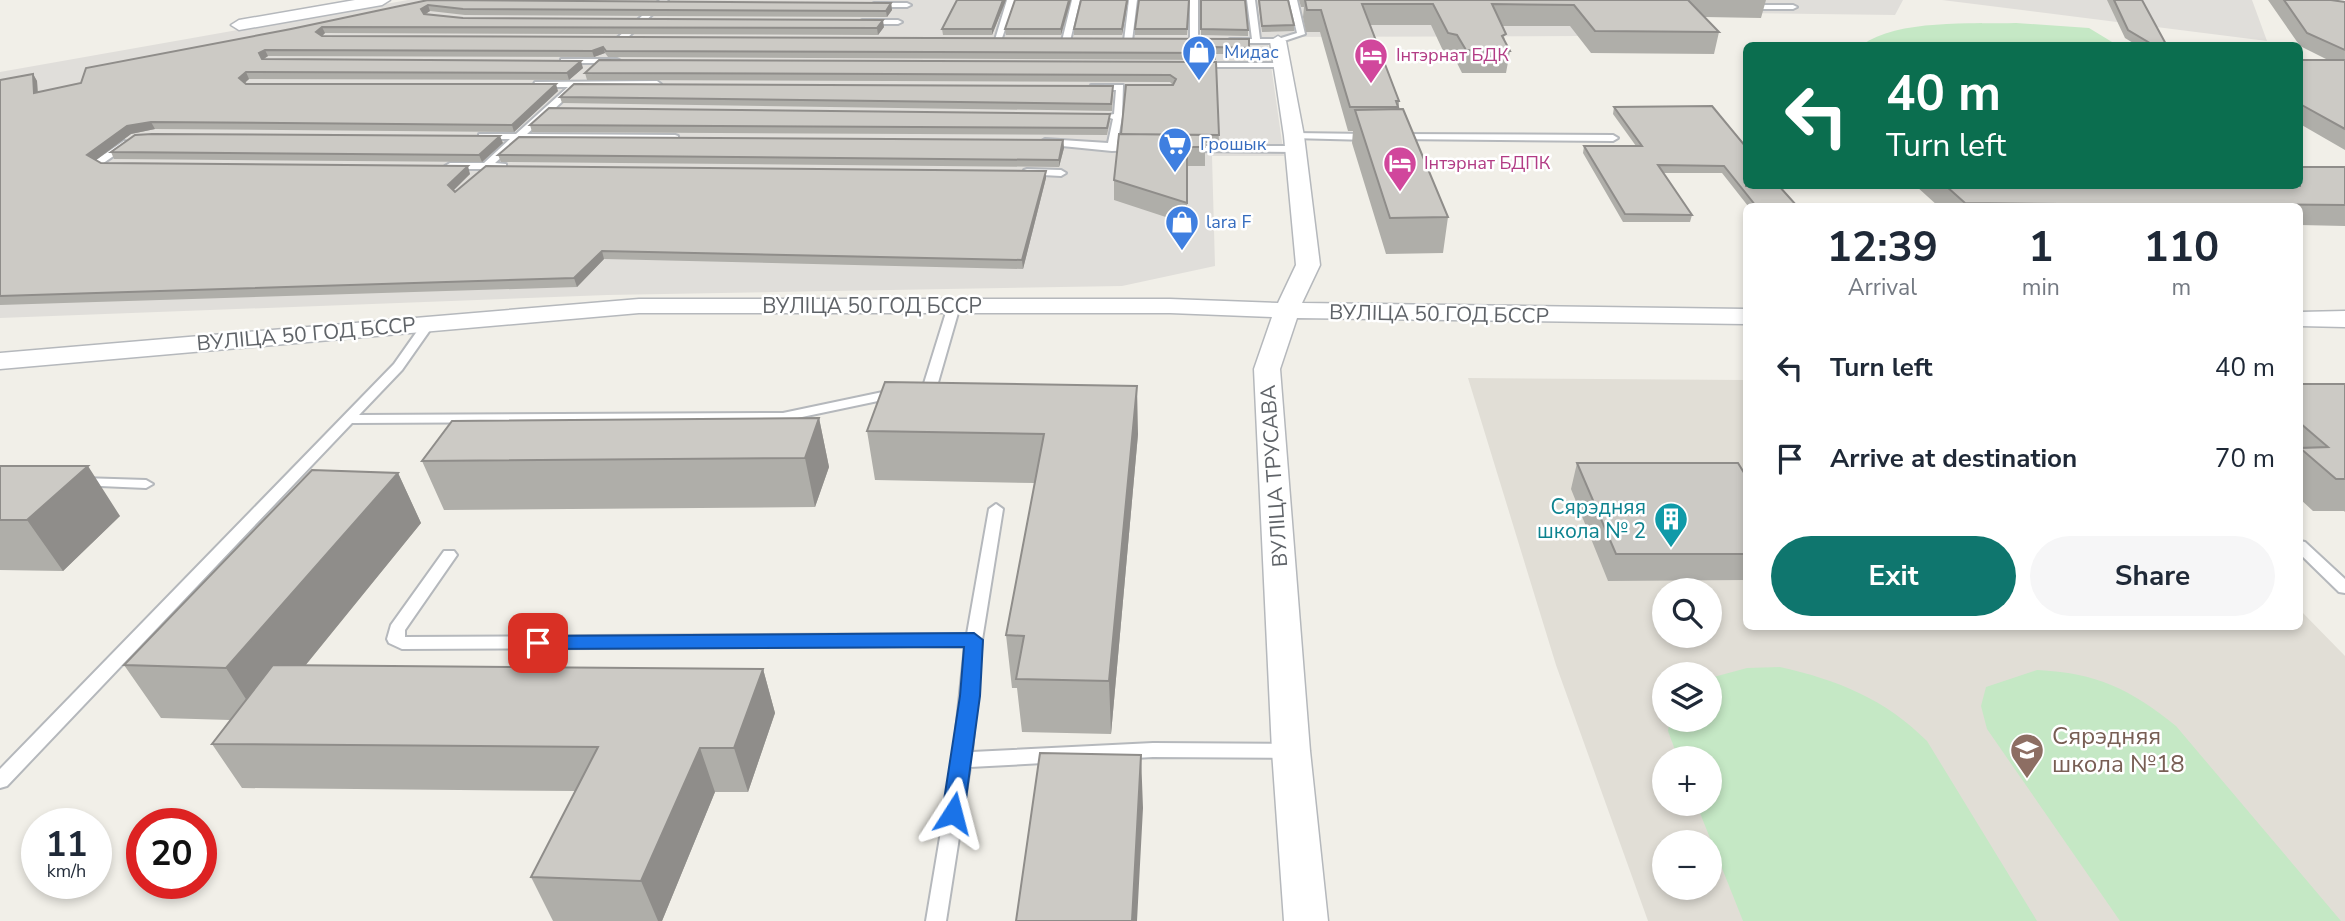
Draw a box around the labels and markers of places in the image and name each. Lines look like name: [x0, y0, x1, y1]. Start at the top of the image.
shop icon: Мидас: [1180, 33, 1218, 82]
hotel icon: Інтэрнат БДК: [1352, 36, 1390, 85]
place label: Мидас: [1224, 40, 1279, 64]
place label: Інтэрнат БДК: [1396, 43, 1509, 67]
supermarket icon: Грошык: [1156, 125, 1194, 174]
place label: Грошык: [1200, 132, 1267, 156]
hotel icon: Інтэрнат БДПК: [1381, 144, 1419, 193]
place label: Інтэрнат БДПК: [1424, 151, 1551, 175]
shop icon: lara F: [1163, 203, 1201, 252]
place label: lara F: [1206, 210, 1251, 234]
place label: Сярэдняя школа № 2: [1537, 493, 1646, 545]
building icon: Сярэдняя школа № 2: [1652, 500, 1690, 549]
pin: [508, 613, 568, 673]
place label: Сярэдняя школа №18: [2052, 720, 2185, 780]
school or university icon: Сярэдняя школа №18: [2008, 731, 2046, 780]

